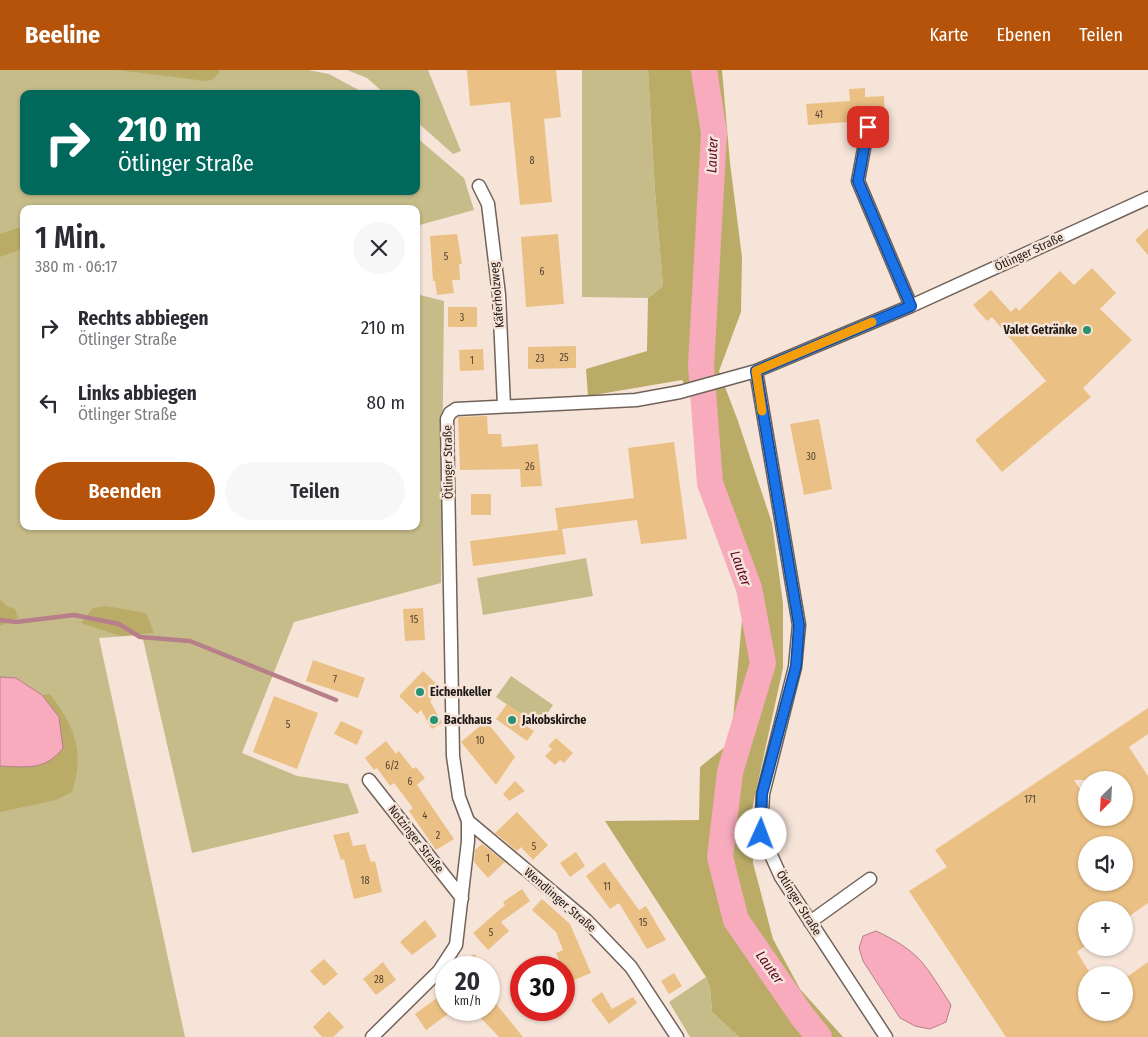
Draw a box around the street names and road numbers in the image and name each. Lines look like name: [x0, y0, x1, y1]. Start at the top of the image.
street label: Ötlinger Straße: [992, 228, 1066, 274]
street label: Käferholzweg: [487, 261, 507, 328]
street label: Ötlinger Straße: [438, 425, 456, 499]
street label: Notzinger Straße: [385, 802, 447, 876]
street label: Wendlinger Straße: [521, 865, 599, 935]
street label: Ötlinger Straße: [773, 867, 826, 938]

